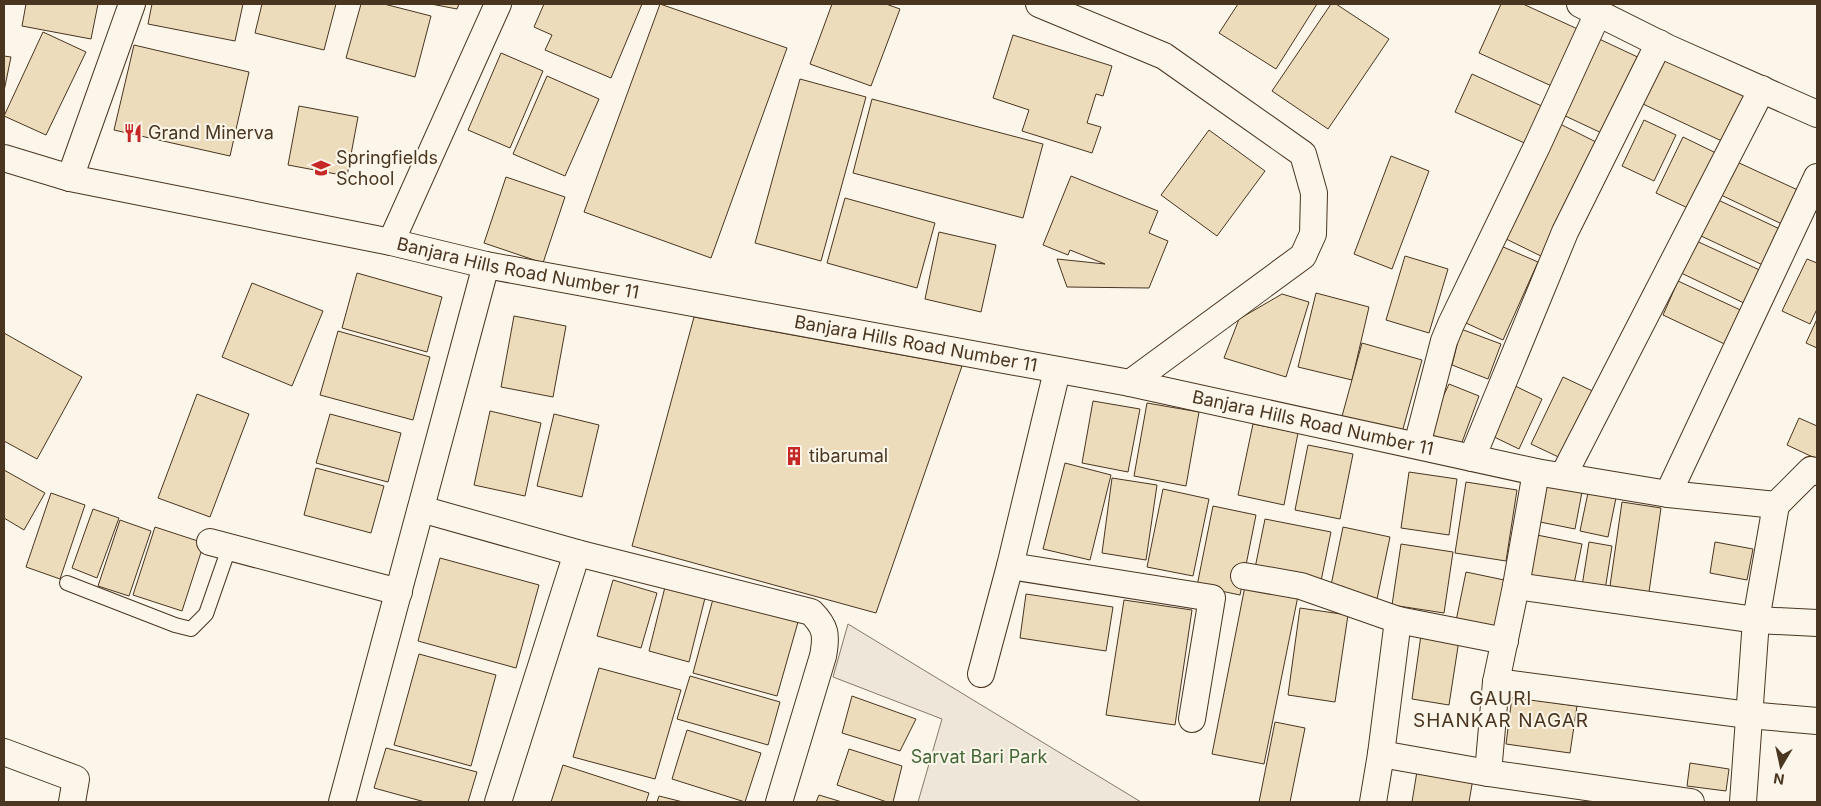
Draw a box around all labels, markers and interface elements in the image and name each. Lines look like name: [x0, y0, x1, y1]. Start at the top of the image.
restaurant icon: Grand Minerva: [122, 122, 144, 144]
place label: Grand Minerva: [148, 122, 274, 143]
place label: Springfields School: [336, 147, 438, 189]
school or university icon: Springfields School: [310, 157, 332, 179]
street label: Banjara Hills Road Number 11: [395, 233, 641, 303]
street label: Banjara Hills Road Number 11: [793, 311, 1039, 376]
street label: Banjara Hills Road Number 11: [1190, 386, 1436, 459]
building icon: tibarumal: [783, 445, 805, 467]
place label: tibarumal: [809, 445, 888, 466]
district label: GAURI SHANKAR NAGAR: [1413, 687, 1589, 732]
north arrow: [1756, 741, 1806, 791]
park label: Sarvat Bari Park: [911, 746, 1047, 767]
text: N: [1772, 770, 1785, 789]

